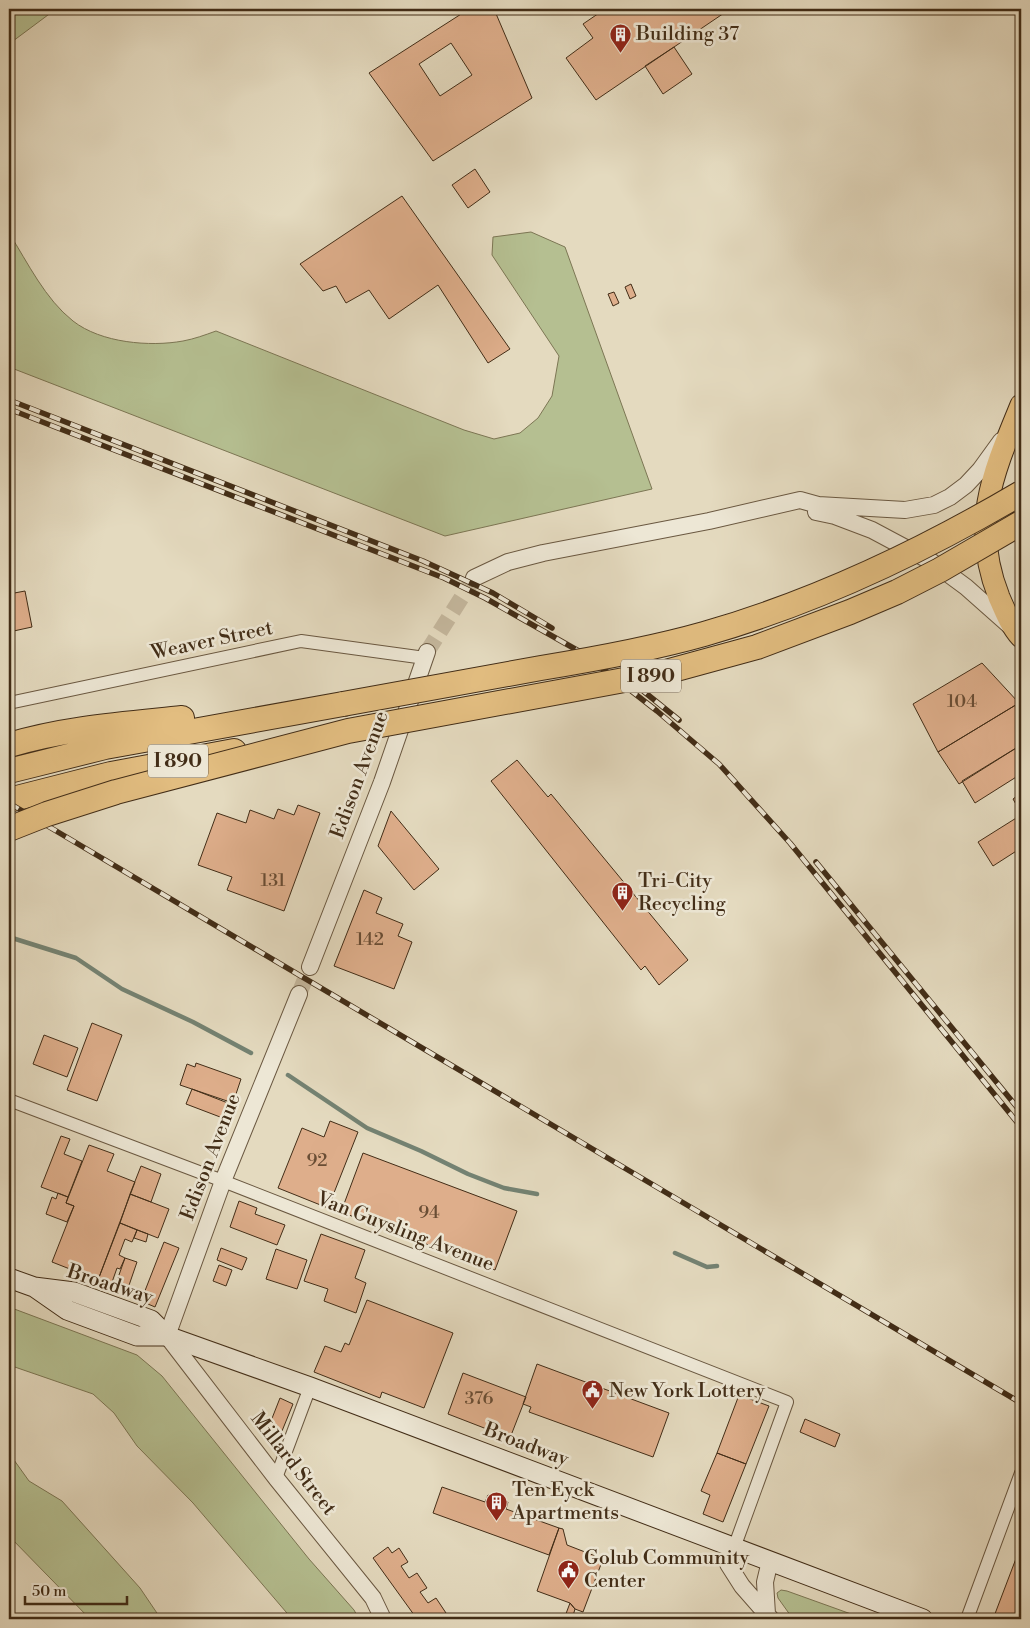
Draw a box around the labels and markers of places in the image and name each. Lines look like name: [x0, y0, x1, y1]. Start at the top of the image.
building icon: Building 37: [608, 22, 632, 53]
place label: Building 37: [635, 22, 739, 47]
place label: Tri-City Recycling: [638, 869, 726, 917]
building icon: Tri-City Recycling: [610, 881, 634, 912]
public building icon: New York Lottery: [581, 1379, 605, 1410]
place label: New York Lottery: [609, 1379, 765, 1404]
place label: Ten Eyck Apartments: [511, 1478, 619, 1526]
building icon: Ten Eyck Apartments: [484, 1490, 508, 1521]
place label: Golub Community Center: [584, 1546, 750, 1594]
public building icon: Golub Community Center: [556, 1558, 580, 1589]

